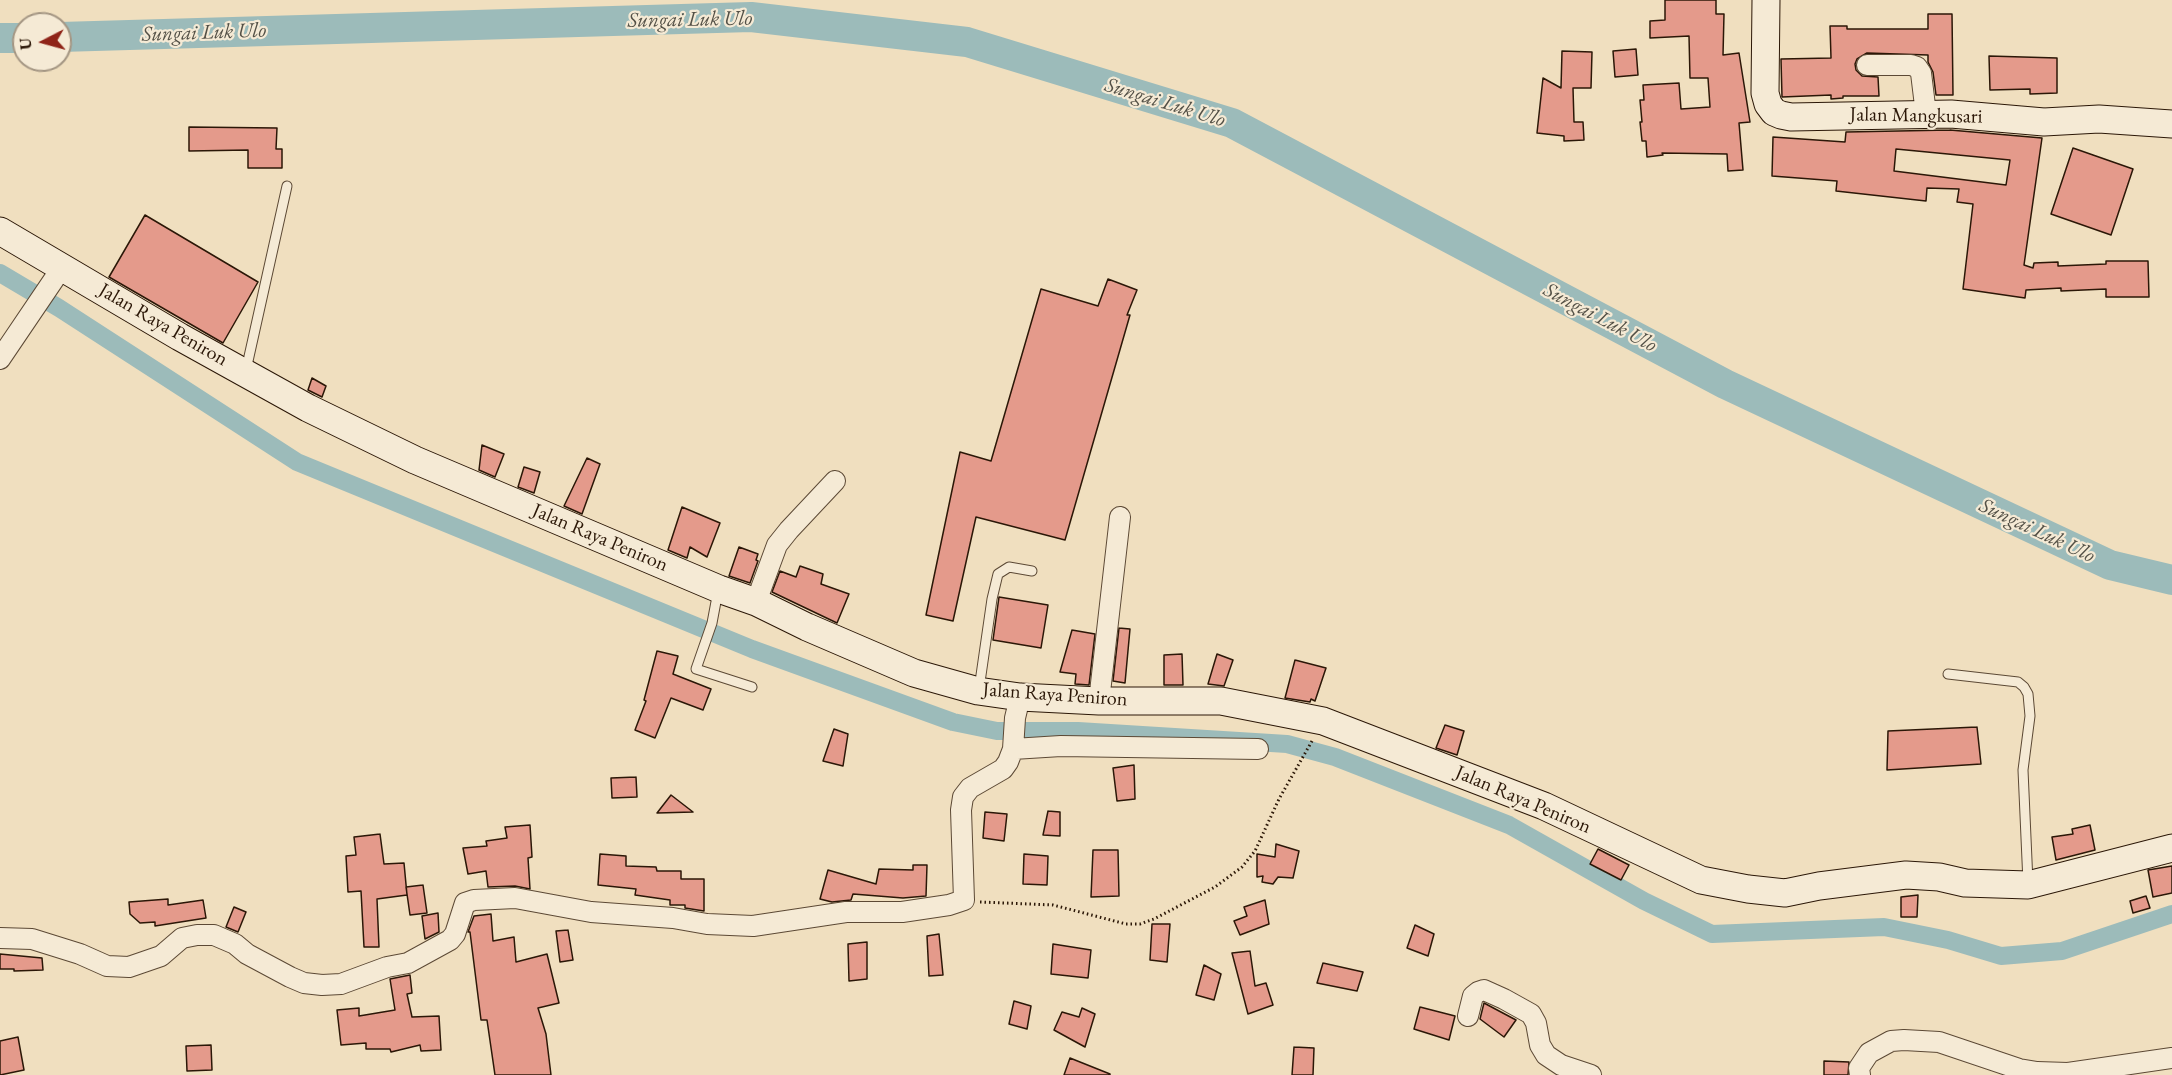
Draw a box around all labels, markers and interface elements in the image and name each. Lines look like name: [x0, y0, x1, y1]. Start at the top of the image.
water label: Sungai Luk Ulo: [627, 6, 753, 34]
north arrow: [12, 12, 72, 72]
water label: Sungai Luk Ulo: [141, 18, 267, 48]
text: U: [15, 37, 37, 51]
water label: Sungai Luk Ulo: [1102, 73, 1228, 133]
street label: Jalan Mangkusari: [1849, 103, 1983, 129]
street label: Jalan Raya Peniron: [94, 278, 232, 372]
water label: Sungai Luk Ulo: [1539, 278, 1661, 358]
water label: Sungai Luk Ulo: [1975, 493, 2099, 569]
street label: Jalan Raya Peniron: [529, 499, 671, 577]
street label: Jalan Raya Peniron: [982, 678, 1128, 712]
street label: Jalan Raya Peniron: [1452, 761, 1594, 839]

